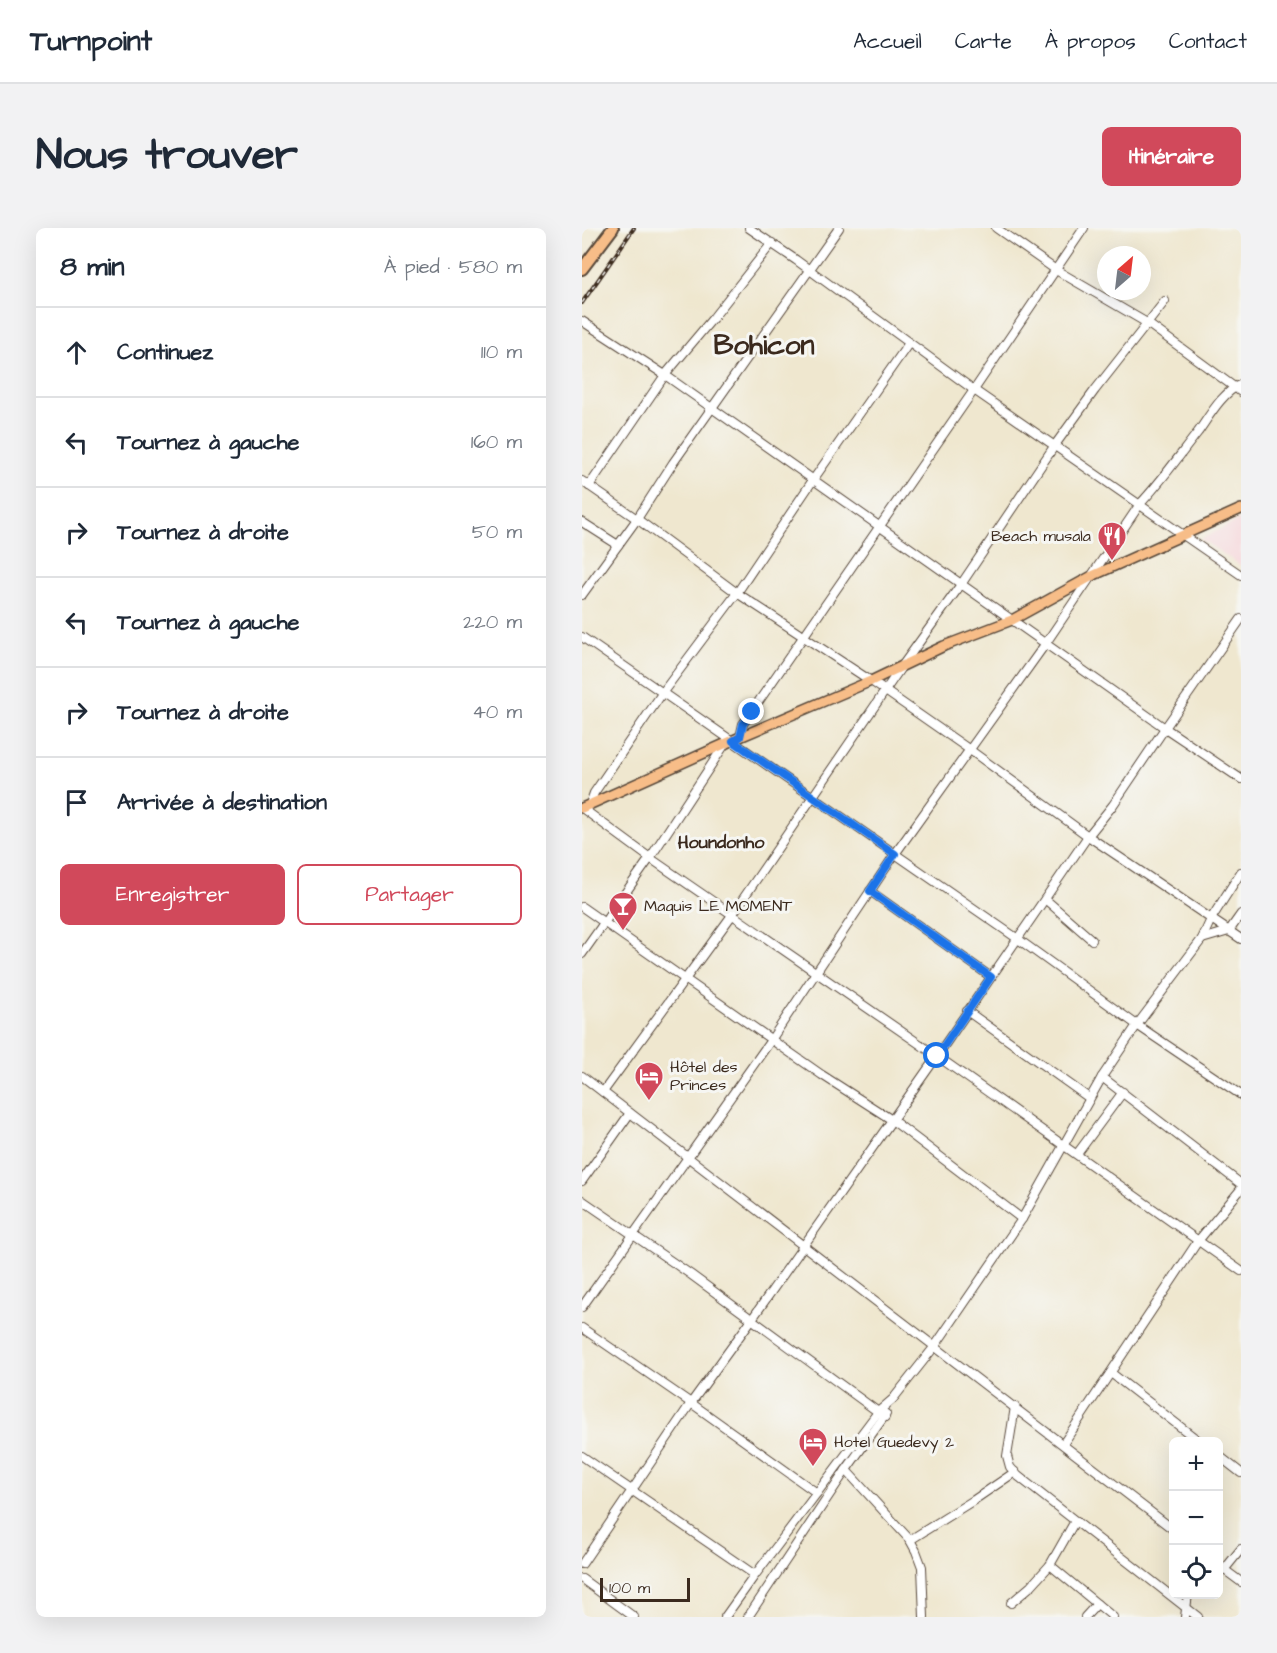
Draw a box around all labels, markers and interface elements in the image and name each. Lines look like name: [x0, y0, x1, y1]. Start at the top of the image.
text: Turnpoint: [30, 22, 152, 61]
text: Accueil: [853, 27, 922, 56]
text: Carte: [955, 27, 1012, 56]
text: À propos: [1045, 27, 1136, 56]
text: Contact: [1169, 27, 1247, 56]
text: Nous trouver: [36, 127, 298, 185]
button: Itinéraire: [1102, 127, 1241, 186]
north arrow: [1097, 246, 1151, 300]
text: 8 min: [60, 249, 124, 285]
text: À pied · 580 m: [384, 253, 522, 281]
district label: Bohicon: [713, 326, 815, 365]
icon: ahead: [60, 336, 93, 369]
text: Continuez: [117, 337, 213, 368]
text: 110 m: [481, 338, 522, 366]
icon: left: [60, 426, 93, 459]
text: Tournez à gauche: [117, 427, 299, 458]
text: 160 m: [471, 428, 522, 456]
icon: right: [60, 516, 93, 549]
text: Tournez à droite: [117, 517, 289, 548]
text: 50 m: [472, 518, 522, 546]
restaurant icon: Beach musala: [1096, 520, 1128, 562]
place label: Beach musala: [991, 525, 1091, 547]
icon: left: [60, 606, 93, 639]
text: Tournez à gauche: [117, 607, 299, 638]
text: 220 m: [463, 608, 522, 636]
icon: right: [60, 696, 93, 729]
text: Tournez à droite: [117, 697, 289, 728]
text: 40 m: [472, 698, 522, 726]
route end: [738, 698, 764, 724]
icon: arrive: [60, 786, 93, 819]
text: Arrivée à destination: [117, 787, 327, 818]
district label: Houndonho: [678, 830, 765, 855]
button: Enregistrer: [60, 864, 285, 925]
button: Partager: [297, 864, 522, 925]
bar icon: Maquis LE MOMENT: [607, 890, 639, 932]
place label: Maquis LE MOMENT: [644, 895, 792, 917]
route start: [923, 1042, 949, 1068]
place label: Hôtel des Princes: [670, 1056, 738, 1096]
hotel icon: Hôtel des Princes: [633, 1060, 665, 1102]
hotel icon: Hotel Guedevy 2: [797, 1426, 829, 1468]
place label: Hotel Guedevy 2: [834, 1431, 954, 1454]
map controls: [1169, 1437, 1223, 1599]
button: +: [1169, 1437, 1223, 1491]
button: −: [1169, 1491, 1223, 1545]
button: locate: [1169, 1545, 1223, 1599]
scale bar: [600, 1575, 690, 1602]
text: 100 m: [609, 1577, 650, 1599]

